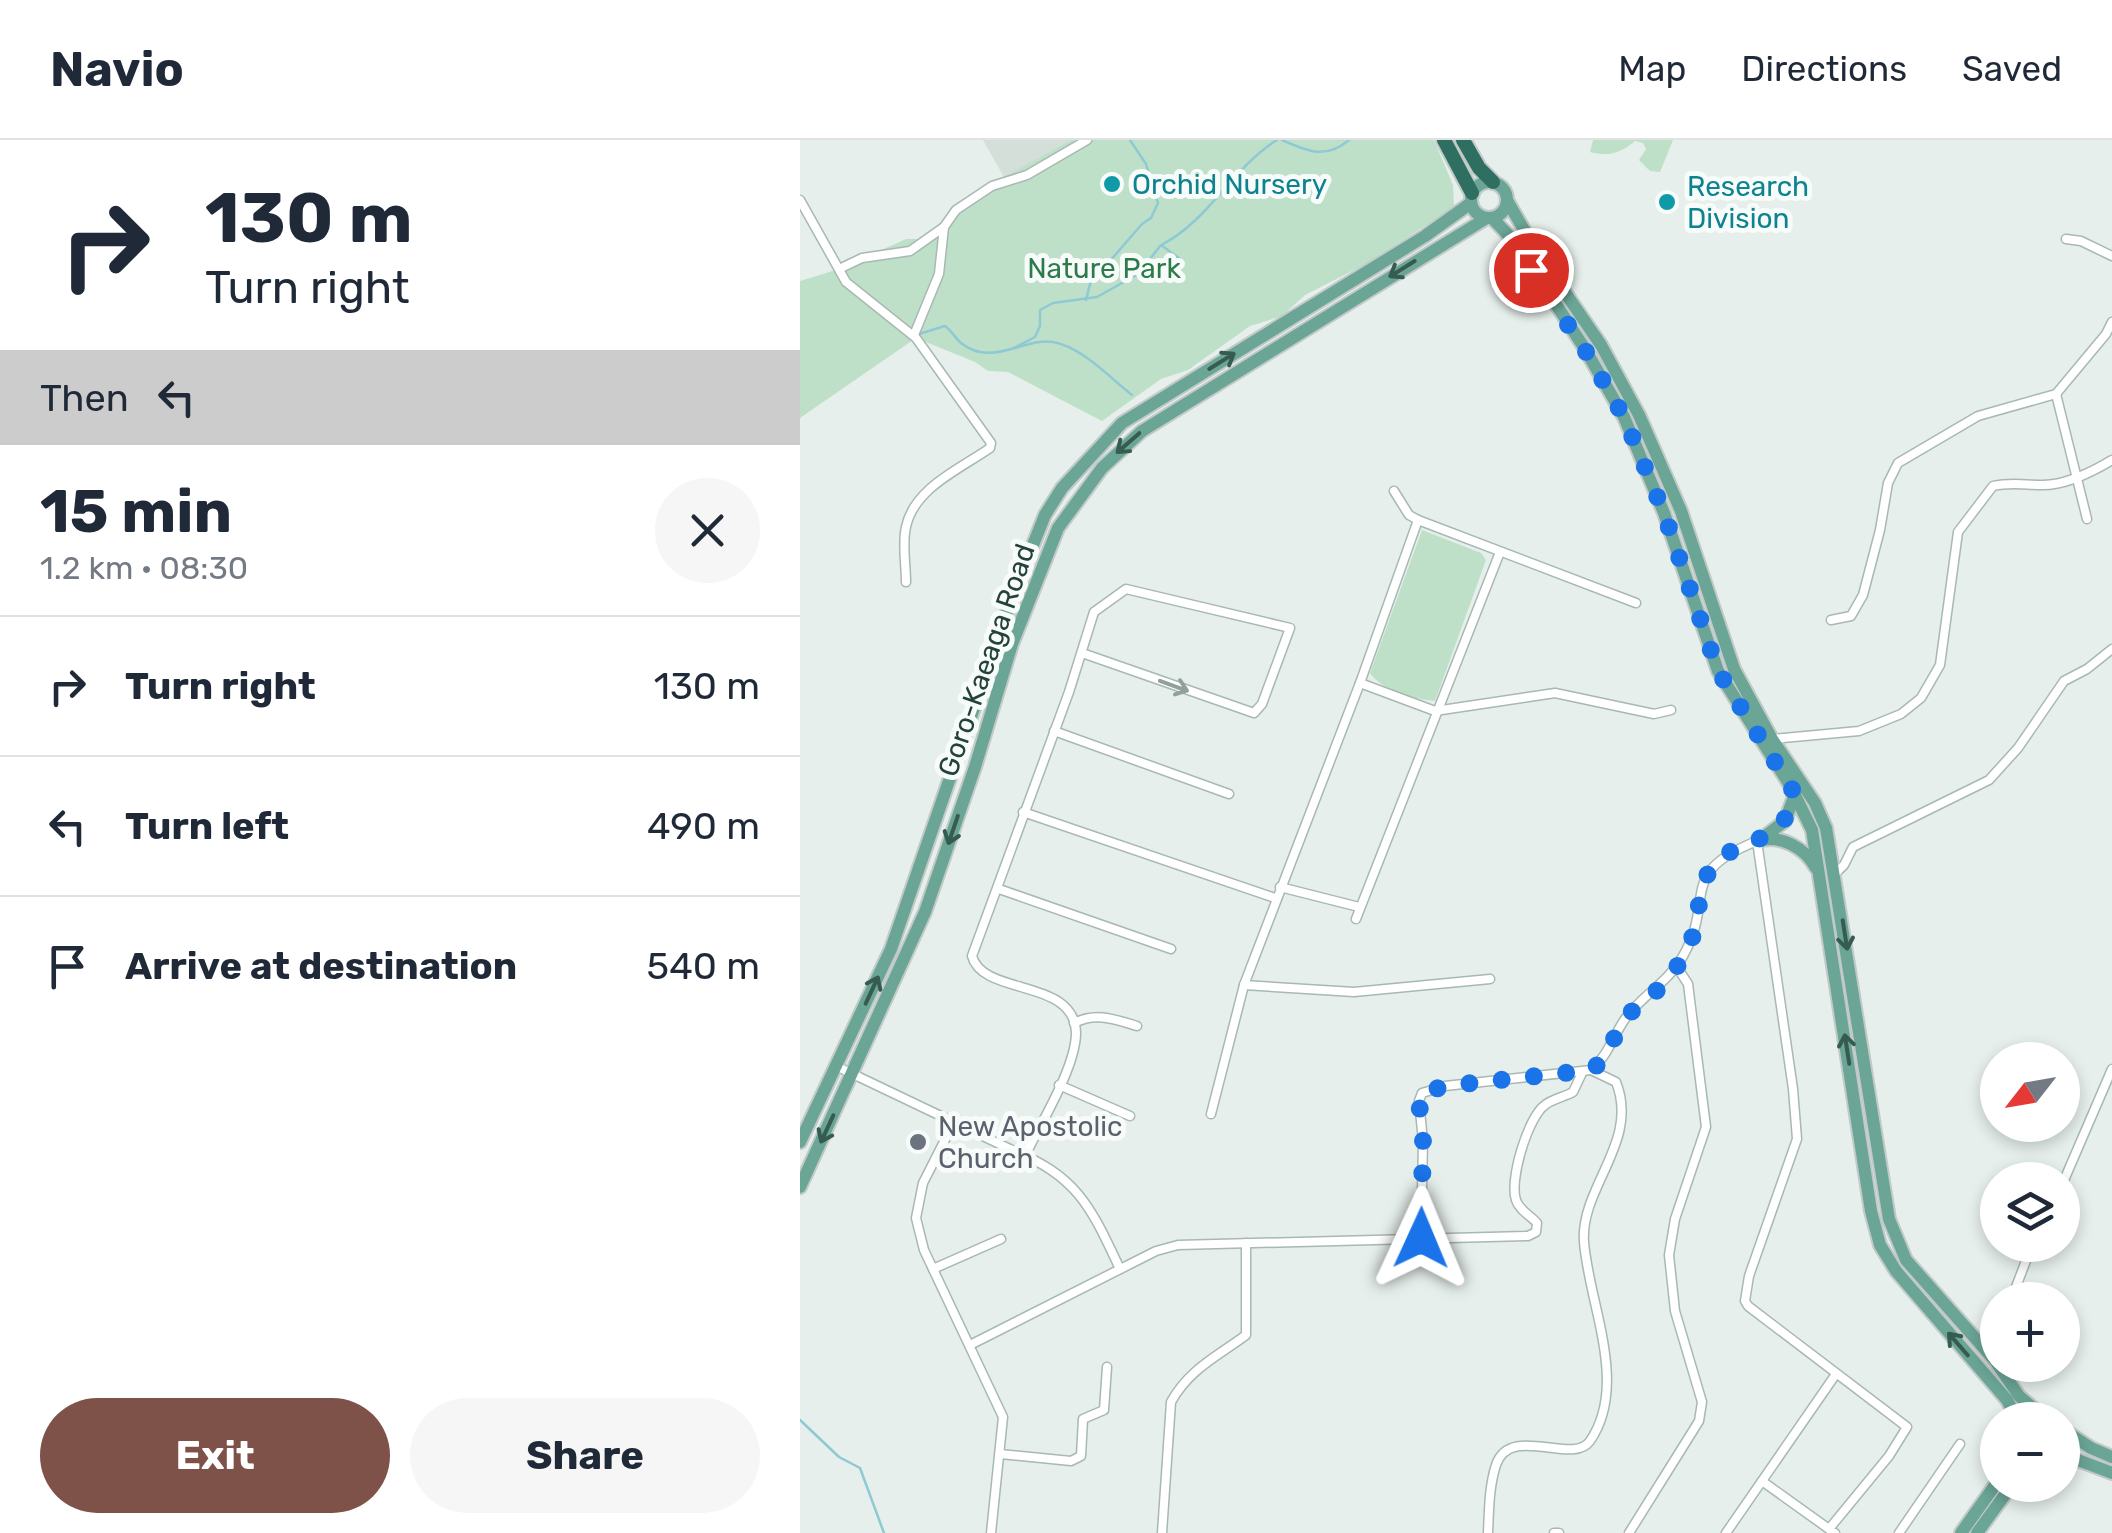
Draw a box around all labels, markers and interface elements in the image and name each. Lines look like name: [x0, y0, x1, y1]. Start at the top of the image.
text: Navio: [50, 41, 184, 98]
text: Map: [1618, 48, 1686, 90]
text: Directions: [1741, 48, 1907, 90]
text: Saved: [1962, 48, 2062, 90]
place label: Orchid Nursery: [1132, 168, 1327, 201]
place label: Research Division: [1687, 170, 1809, 235]
marker: Orchid Nursery: [1101, 173, 1123, 195]
text: 130 m: [205, 177, 413, 260]
icon: right: [40, 180, 170, 310]
marker: Research Division: [1656, 191, 1678, 213]
pin: [1489, 228, 1574, 313]
icon: arrive: [1504, 243, 1559, 298]
park label: Nature Park: [1027, 252, 1181, 285]
one-way arrow: [1388, 259, 1417, 280]
text: Turn right: [205, 261, 409, 314]
one-way arrow: [1208, 351, 1236, 371]
icon: left: [149, 370, 204, 425]
text: Then: [40, 375, 129, 421]
one-way arrow: [1116, 432, 1141, 455]
text: 15 min: [40, 476, 232, 547]
button: close: [655, 478, 760, 583]
street label: Goro-Kaeaga Road: [931, 540, 1042, 781]
text: 1.2 km · 08:30: [40, 549, 248, 587]
icon: right: [40, 659, 95, 714]
text: Turn right: [125, 663, 316, 709]
text: 130 m: [654, 663, 760, 709]
one-way arrow: [1157, 678, 1188, 696]
icon: left: [40, 799, 95, 854]
text: Turn left: [125, 803, 289, 849]
text: 490 m: [647, 803, 760, 849]
one-way arrow: [943, 814, 961, 845]
one-way arrow: [1837, 918, 1855, 950]
icon: arrive: [40, 939, 95, 994]
text: Arrive at destination: [125, 943, 517, 989]
text: 540 m: [647, 943, 760, 989]
one-way arrow: [863, 976, 882, 1006]
one-way arrow: [1837, 1033, 1855, 1066]
north arrow: [1980, 1042, 2080, 1142]
map controls: [1980, 1042, 2080, 1502]
place label: New Apostolic Church: [938, 1110, 1123, 1175]
one-way arrow: [817, 1113, 836, 1143]
marker: New Apostolic Church: [907, 1131, 929, 1153]
button: layers: [1980, 1162, 2080, 1262]
position arrow: [1369, 1186, 1473, 1290]
button: +: [1980, 1282, 2080, 1382]
one-way arrow: [1946, 1332, 1969, 1357]
button: Exit: [40, 1398, 390, 1513]
button: Share: [410, 1398, 760, 1513]
button: −: [1980, 1402, 2080, 1502]

